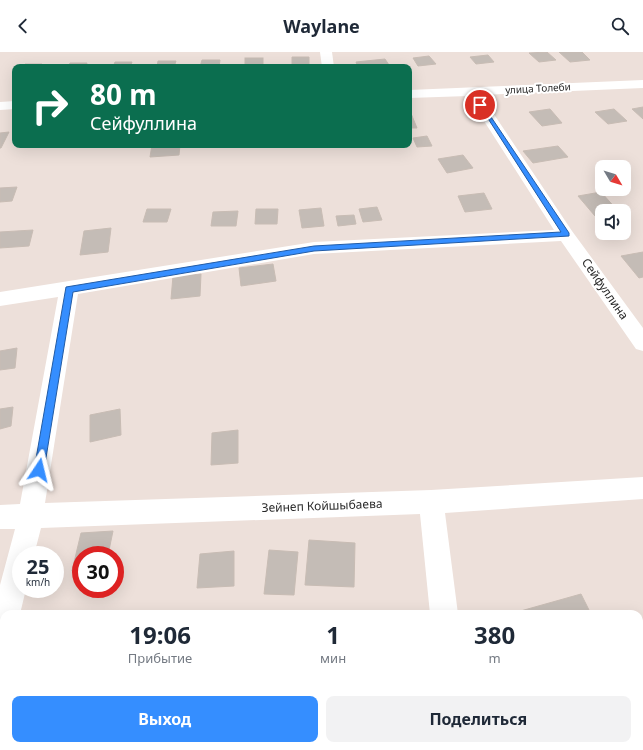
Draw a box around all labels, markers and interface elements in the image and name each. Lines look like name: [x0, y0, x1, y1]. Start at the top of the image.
text: Waylane: [283, 14, 360, 38]
icon: back: [12, 15, 34, 37]
icon: search: [609, 15, 631, 37]
text: 80 m: [90, 75, 157, 113]
street label: улица Толеби: [505, 79, 571, 97]
icon: right: [24, 80, 76, 132]
pin: [463, 88, 497, 122]
icon: arrive: [469, 94, 491, 116]
text: Сейфуллина: [90, 111, 197, 135]
north arrow: [595, 160, 631, 196]
map controls: [595, 160, 631, 240]
button: sound: [595, 204, 631, 240]
street label: Сейфуллина: [578, 255, 633, 323]
position arrow: [18, 449, 60, 491]
street label: Зейнеп Койшыбаева: [261, 495, 383, 516]
speed limit sign: 30: [72, 546, 124, 598]
text: 25: [27, 553, 49, 580]
text: km/h: [26, 575, 50, 589]
text: 19:06: [129, 618, 191, 651]
text: 1: [326, 618, 340, 651]
text: 380: [474, 618, 515, 651]
text: Прибытие: [128, 649, 192, 667]
text: мин: [320, 649, 346, 667]
text: m: [488, 649, 501, 667]
button: Выход: [12, 696, 318, 742]
button: Поделиться: [326, 696, 631, 742]

